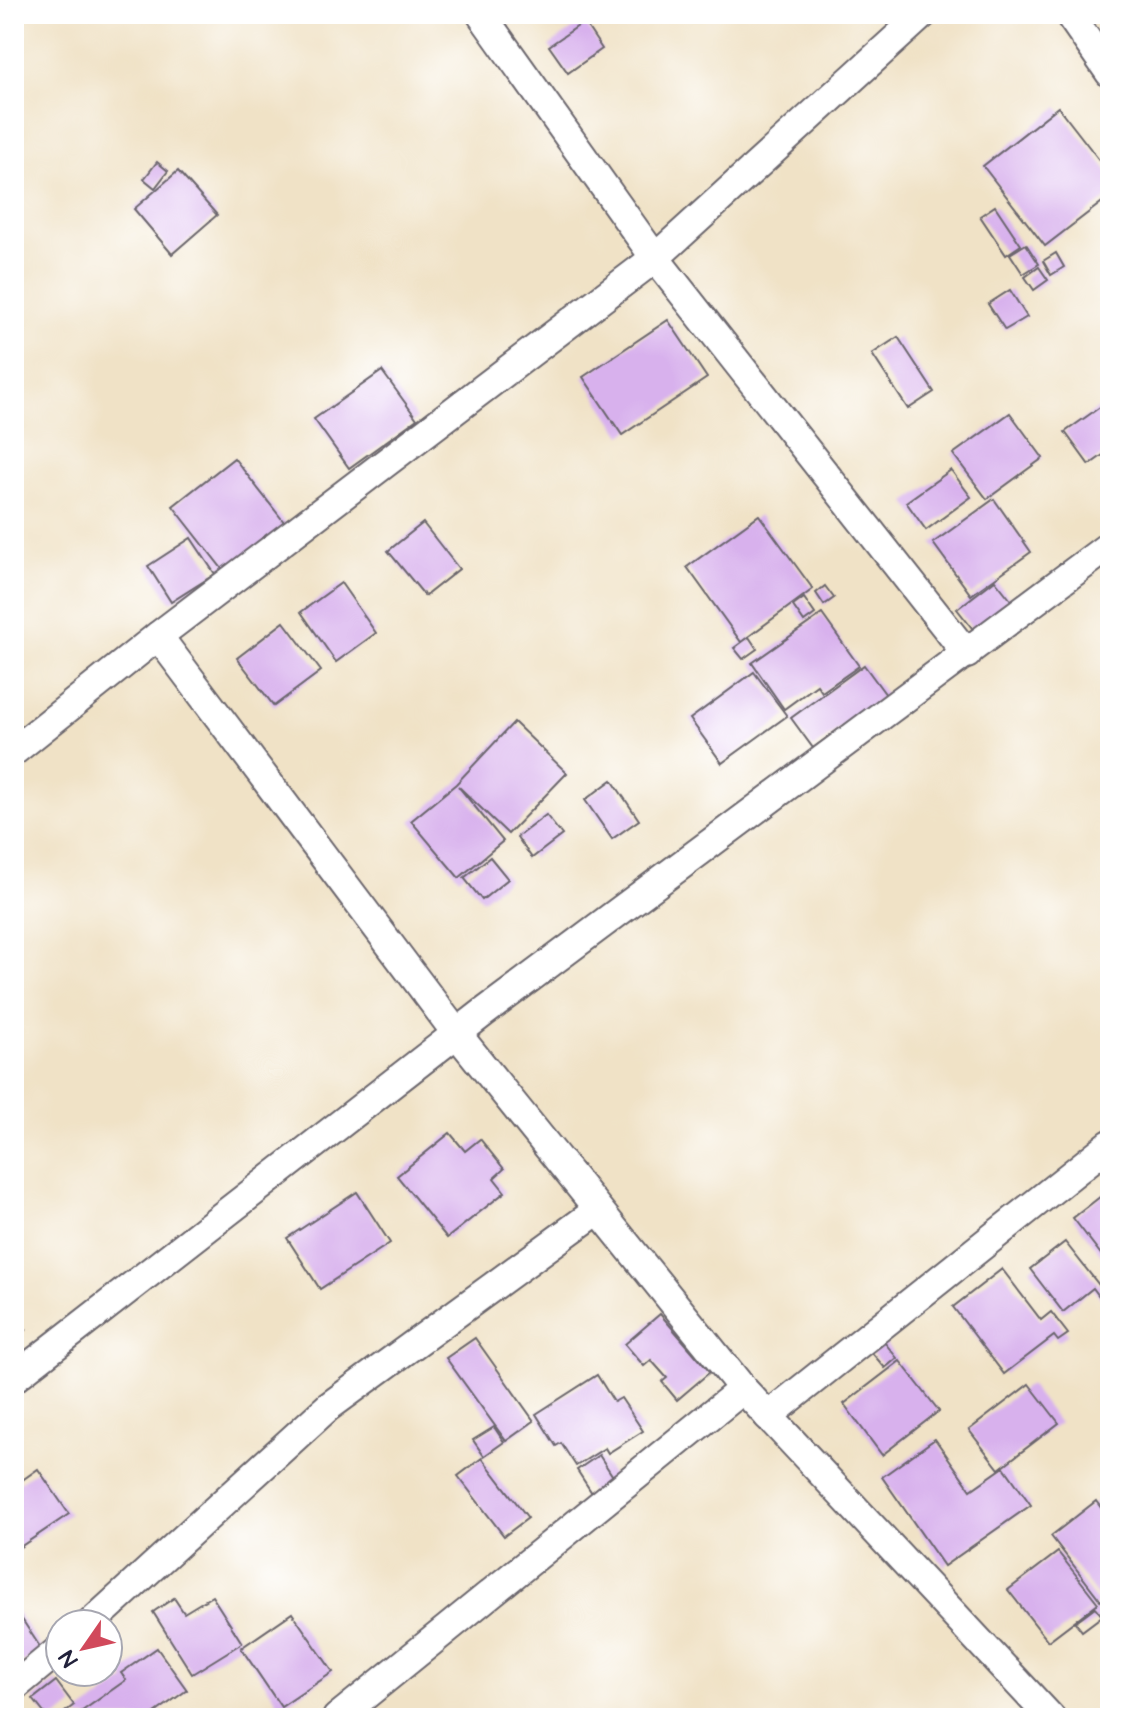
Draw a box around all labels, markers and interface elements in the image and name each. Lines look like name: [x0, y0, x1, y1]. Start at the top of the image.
north arrow: [44, 1608, 124, 1688]
text: N: [52, 1644, 85, 1673]

